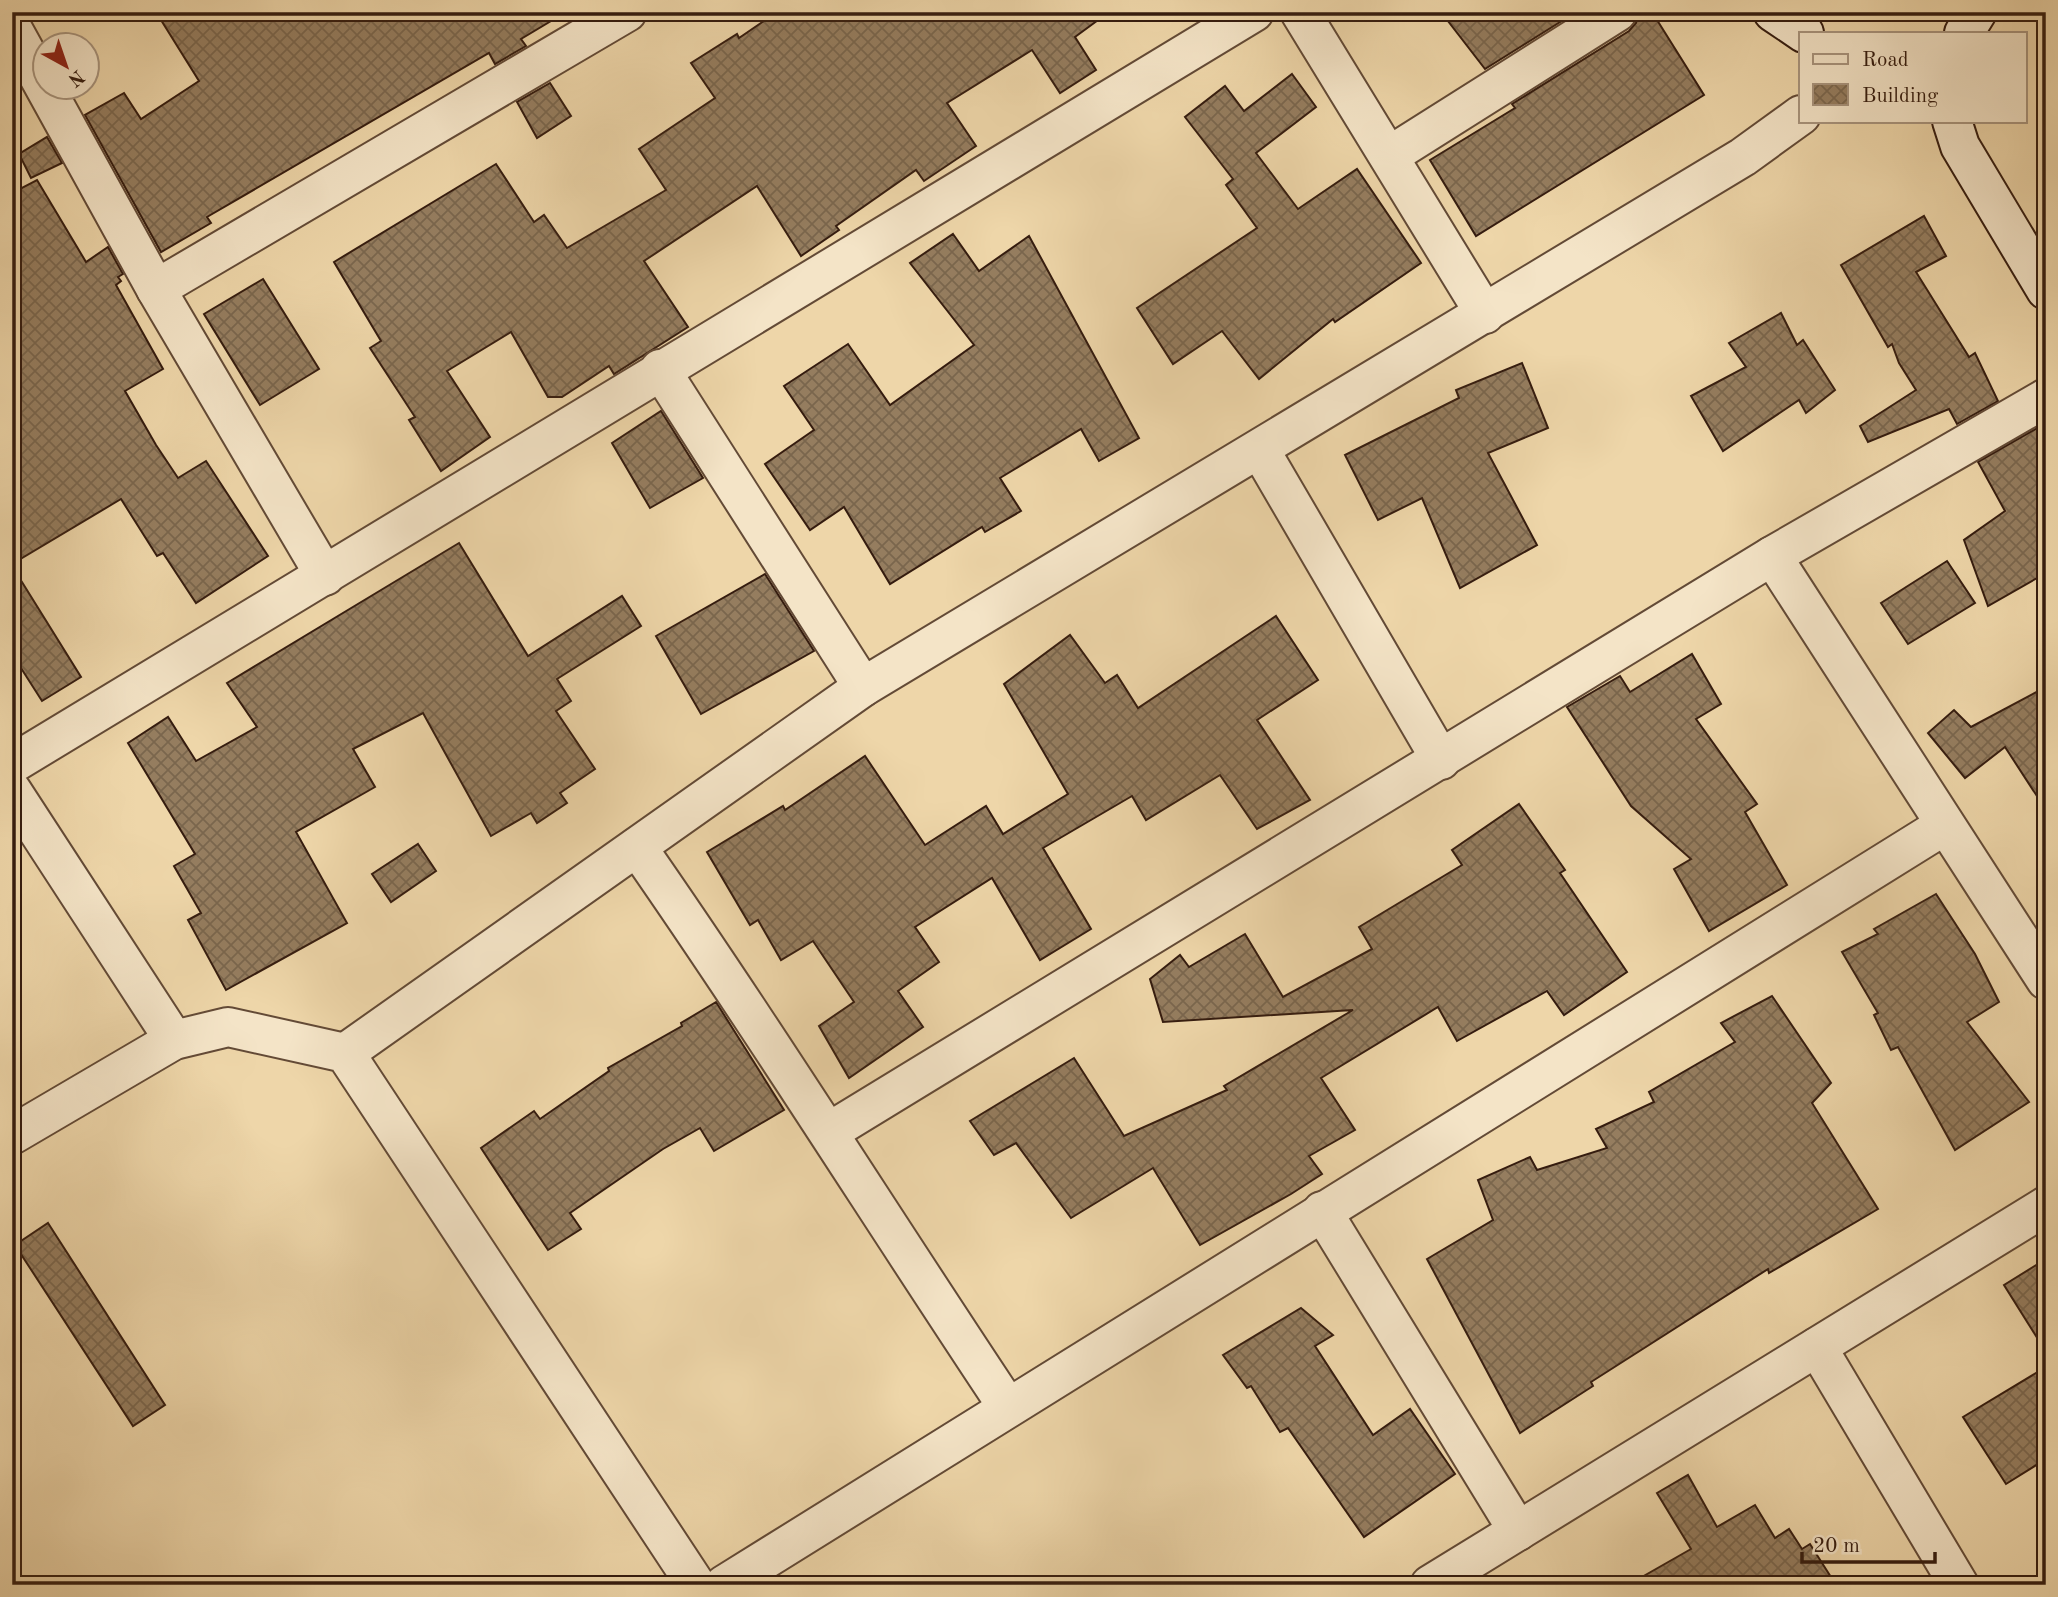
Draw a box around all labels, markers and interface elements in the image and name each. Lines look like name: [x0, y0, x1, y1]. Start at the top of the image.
north arrow: [32, 32, 102, 102]
legend: [1799, 32, 2026, 122]
text: Road: [1862, 50, 1909, 71]
text: N: [63, 65, 87, 89]
text: Building: [1862, 86, 1939, 107]
scale bar: [1802, 1520, 1936, 1564]
text: 20 m: [1813, 1536, 1860, 1557]

